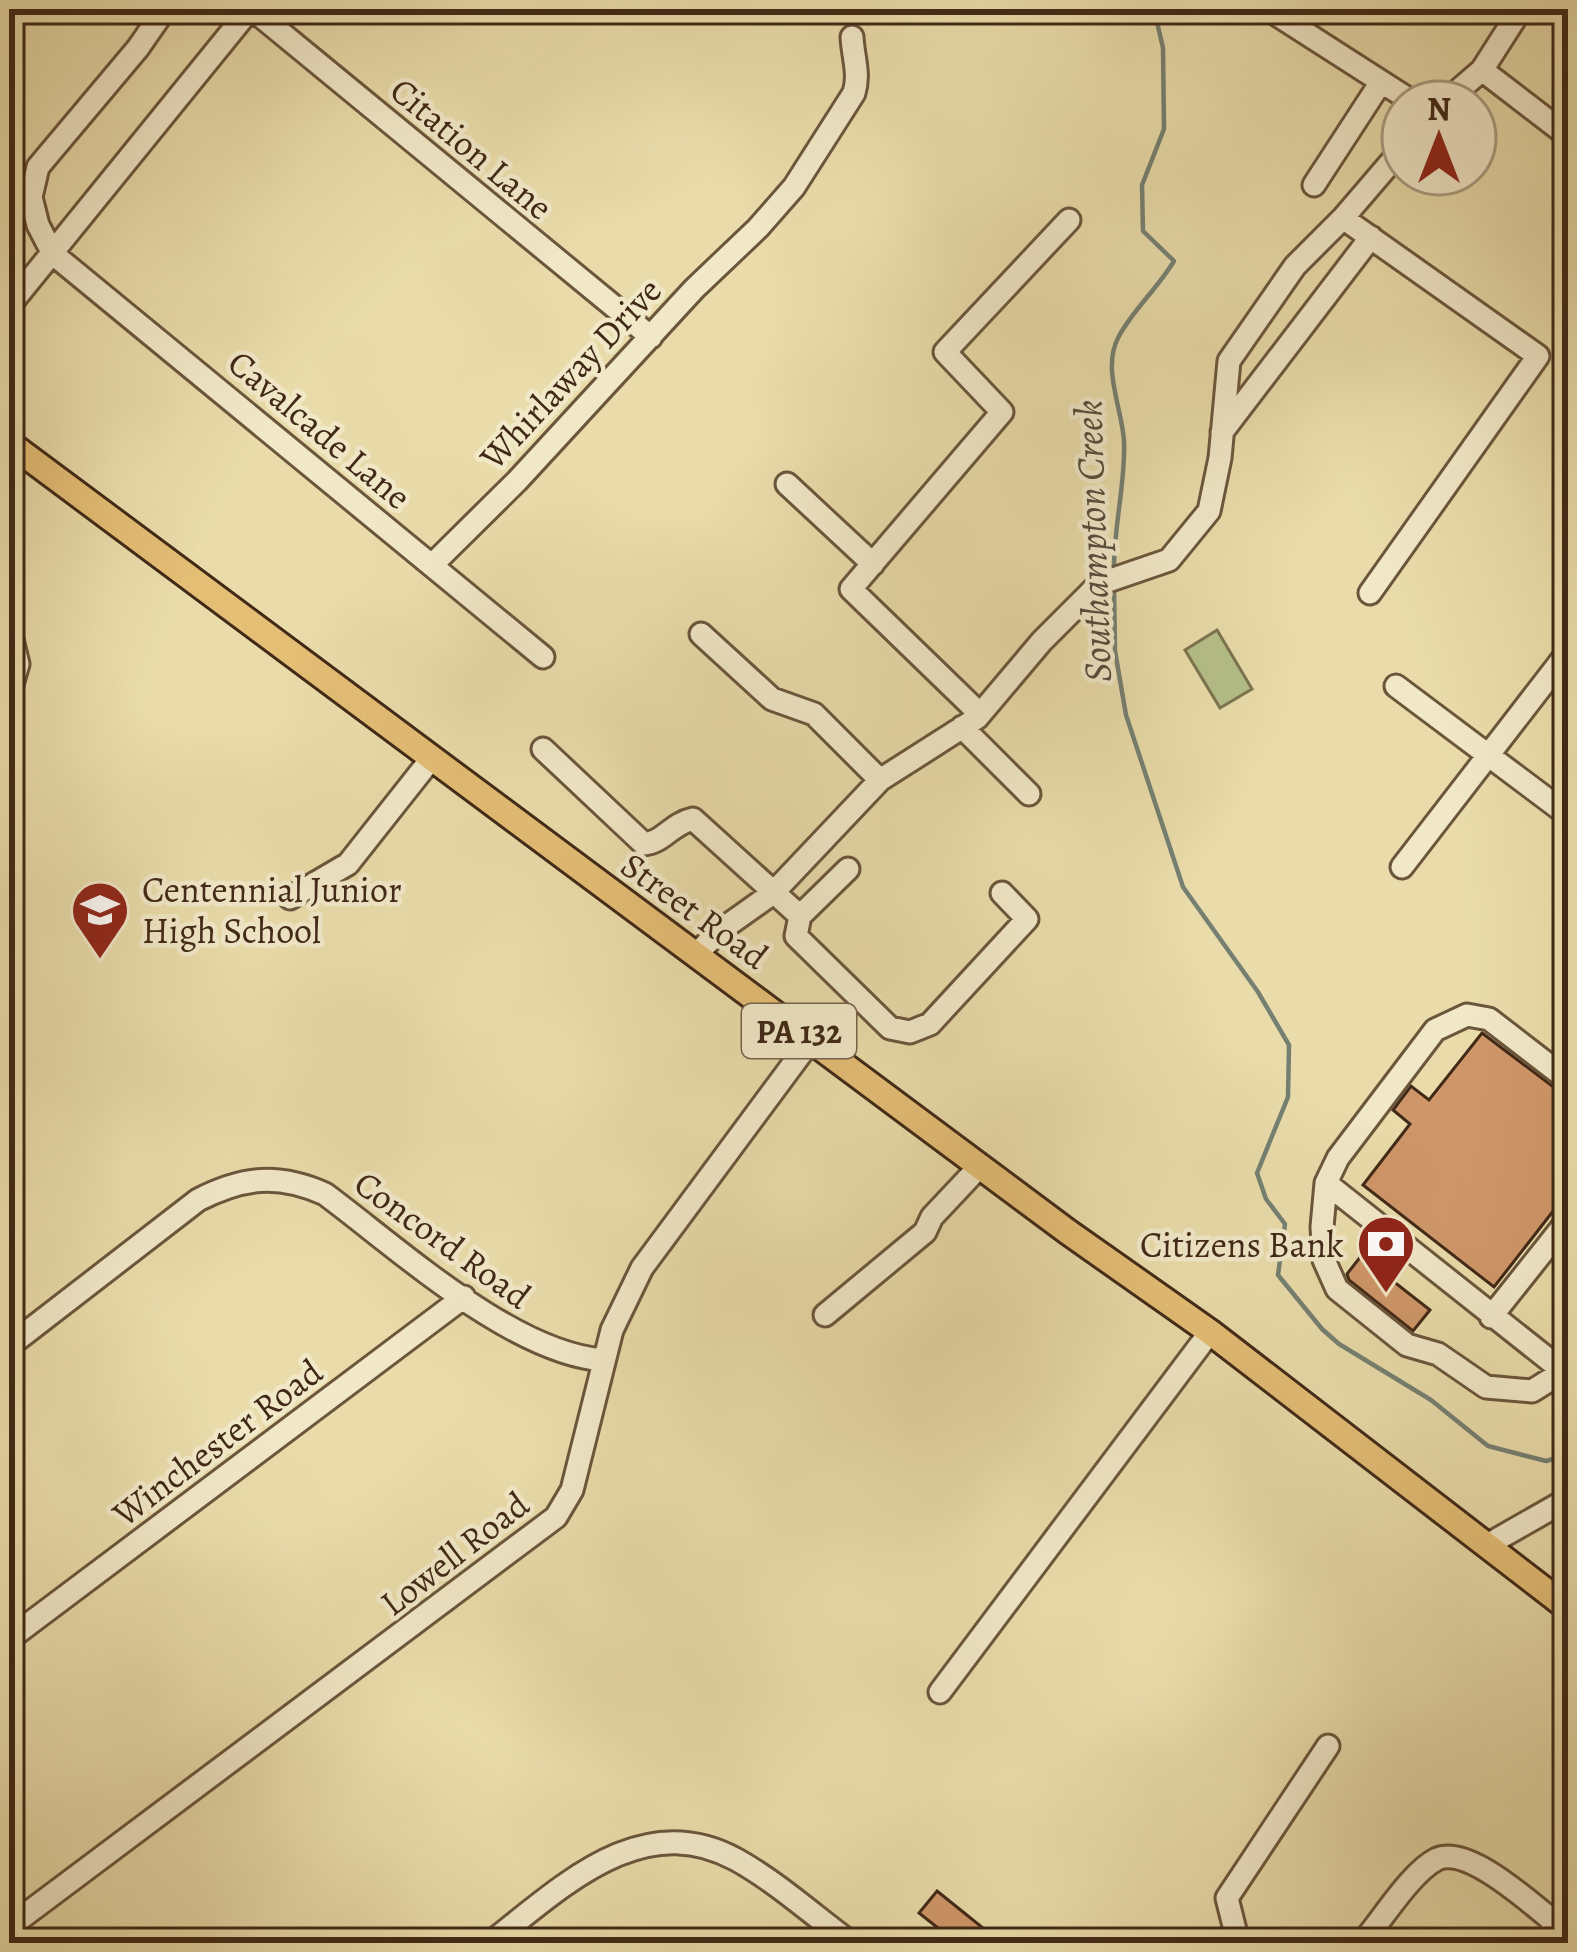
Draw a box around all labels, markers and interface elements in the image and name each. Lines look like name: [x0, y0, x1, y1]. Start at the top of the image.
street label: Citation Lane: [380, 66, 563, 231]
north arrow: [1379, 78, 1499, 198]
text: N: [1427, 86, 1451, 131]
street label: Whirlaway Drive: [468, 267, 672, 481]
street label: Cavalcade Lane: [218, 338, 422, 520]
water label: Southampton Creek: [1061, 399, 1124, 683]
street label: Street Road: [611, 840, 779, 981]
place label: Centennial Junior High School: [142, 865, 402, 955]
school or university icon: Centennial Junior High School: [69, 879, 131, 961]
road number: PA 132: [742, 1004, 856, 1058]
street label: Concord Road: [345, 1159, 541, 1320]
bank icon: Citizens Bank: [1355, 1213, 1417, 1295]
place label: Citizens Bank: [1140, 1220, 1344, 1269]
street label: Winchester Road: [102, 1347, 333, 1538]
street label: Lowell Road: [370, 1479, 539, 1627]

